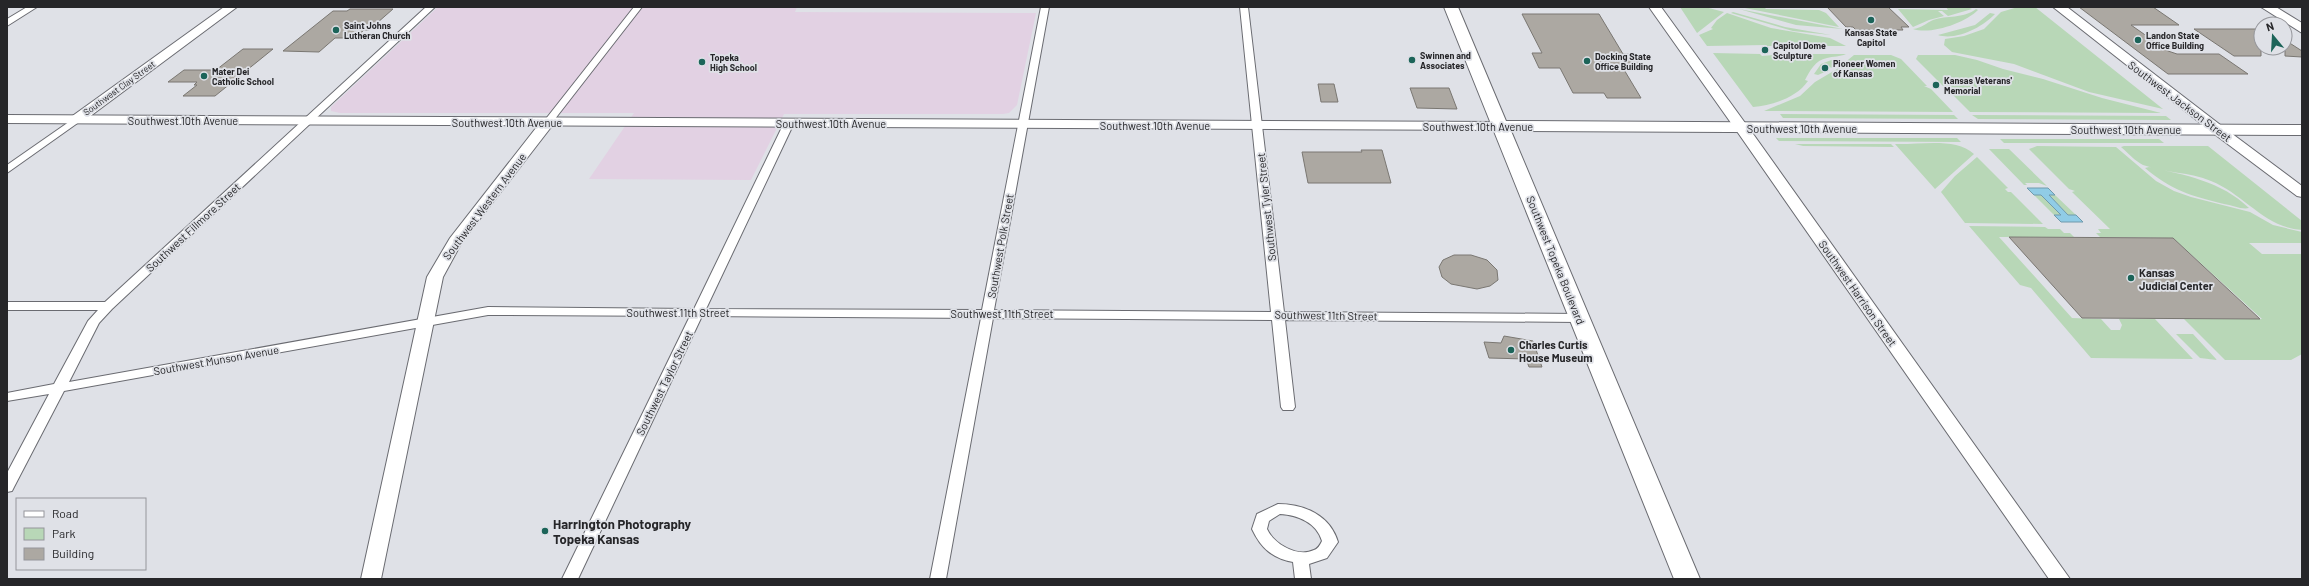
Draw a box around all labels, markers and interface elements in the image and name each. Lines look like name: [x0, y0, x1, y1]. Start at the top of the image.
marker: Kansas State Capitol: [1866, 15, 1876, 25]
north arrow: [2253, 16, 2293, 56]
text: N: [2264, 19, 2275, 33]
place label: Saint Johns Lutheran Church: [344, 20, 411, 41]
marker: Saint Johns Lutheran Church: [331, 25, 341, 35]
place label: Kansas State Capitol: [1845, 27, 1897, 48]
place label: Landon State Office Building: [2146, 30, 2204, 51]
marker: Landon State Office Building: [2133, 35, 2143, 45]
place label: Capitol Dome Sculpture: [1773, 40, 1826, 61]
marker: Capitol Dome Sculpture: [1760, 45, 1770, 55]
place label: Swinnen and Associates: [1420, 50, 1471, 71]
place label: Docking State Office Building: [1595, 51, 1653, 72]
place label: Topeka High School: [710, 52, 757, 73]
marker: Swinnen and Associates: [1407, 55, 1417, 65]
marker: Docking State Office Building: [1582, 56, 1592, 66]
marker: Topeka High School: [697, 57, 707, 67]
street label: Southwest Clay Street: [81, 58, 157, 118]
place label: Pioneer Women of Kansas: [1833, 58, 1895, 79]
street label: Southwest Jackson Street: [2126, 58, 2234, 144]
marker: Pioneer Women of Kansas: [1820, 63, 1830, 73]
place label: Mater Dei Catholic School: [212, 66, 274, 87]
marker: Mater Dei Catholic School: [199, 71, 209, 81]
place label: Kansas Veterans' Memorial: [1944, 75, 2013, 96]
marker: Kansas Veterans' Memorial: [1931, 80, 1941, 90]
street label: Southwest 10th Avenue: [128, 114, 238, 127]
street label: Southwest 10th Avenue: [452, 116, 562, 129]
street label: Southwest 10th Avenue: [776, 117, 886, 130]
street label: Southwest 10th Avenue: [1100, 119, 1210, 132]
street label: Southwest 10th Avenue: [1423, 120, 1533, 133]
street label: Southwest 10th Avenue: [1747, 122, 1857, 135]
street label: Southwest 10th Avenue: [2071, 123, 2181, 136]
street label: Southwest Western Avenue: [440, 150, 528, 262]
street label: Southwest Tyler Street: [1254, 152, 1278, 262]
street label: Southwest Fillmore Street: [143, 180, 243, 274]
street label: Southwest Polk Street: [984, 193, 1016, 299]
street label: Southwest Topeka Boulevard: [1524, 194, 1588, 326]
street label: Southwest Harrison Street: [1816, 238, 1900, 348]
place label: Kansas Judicial Center: [2139, 266, 2214, 292]
marker: Kansas Judicial Center: [2126, 273, 2136, 283]
street label: Southwest 11th Street: [626, 306, 730, 319]
street label: Southwest 11th Street: [950, 307, 1054, 320]
street label: Southwest 11th Street: [1274, 308, 1378, 322]
street label: Southwest Taylor Street: [633, 329, 695, 437]
place label: Charles Curtis House Museum: [1519, 338, 1592, 364]
street label: Southwest Munson Avenue: [152, 343, 280, 377]
marker: Charles Curtis House Museum: [1506, 345, 1516, 355]
legend: [16, 498, 146, 570]
text: Road: [52, 506, 79, 520]
place label: Harrington Photography Topeka Kansas: [553, 516, 692, 547]
text: Park: [52, 526, 76, 540]
marker: Harrington Photography Topeka Kansas: [540, 526, 550, 536]
text: Building: [52, 546, 94, 560]

